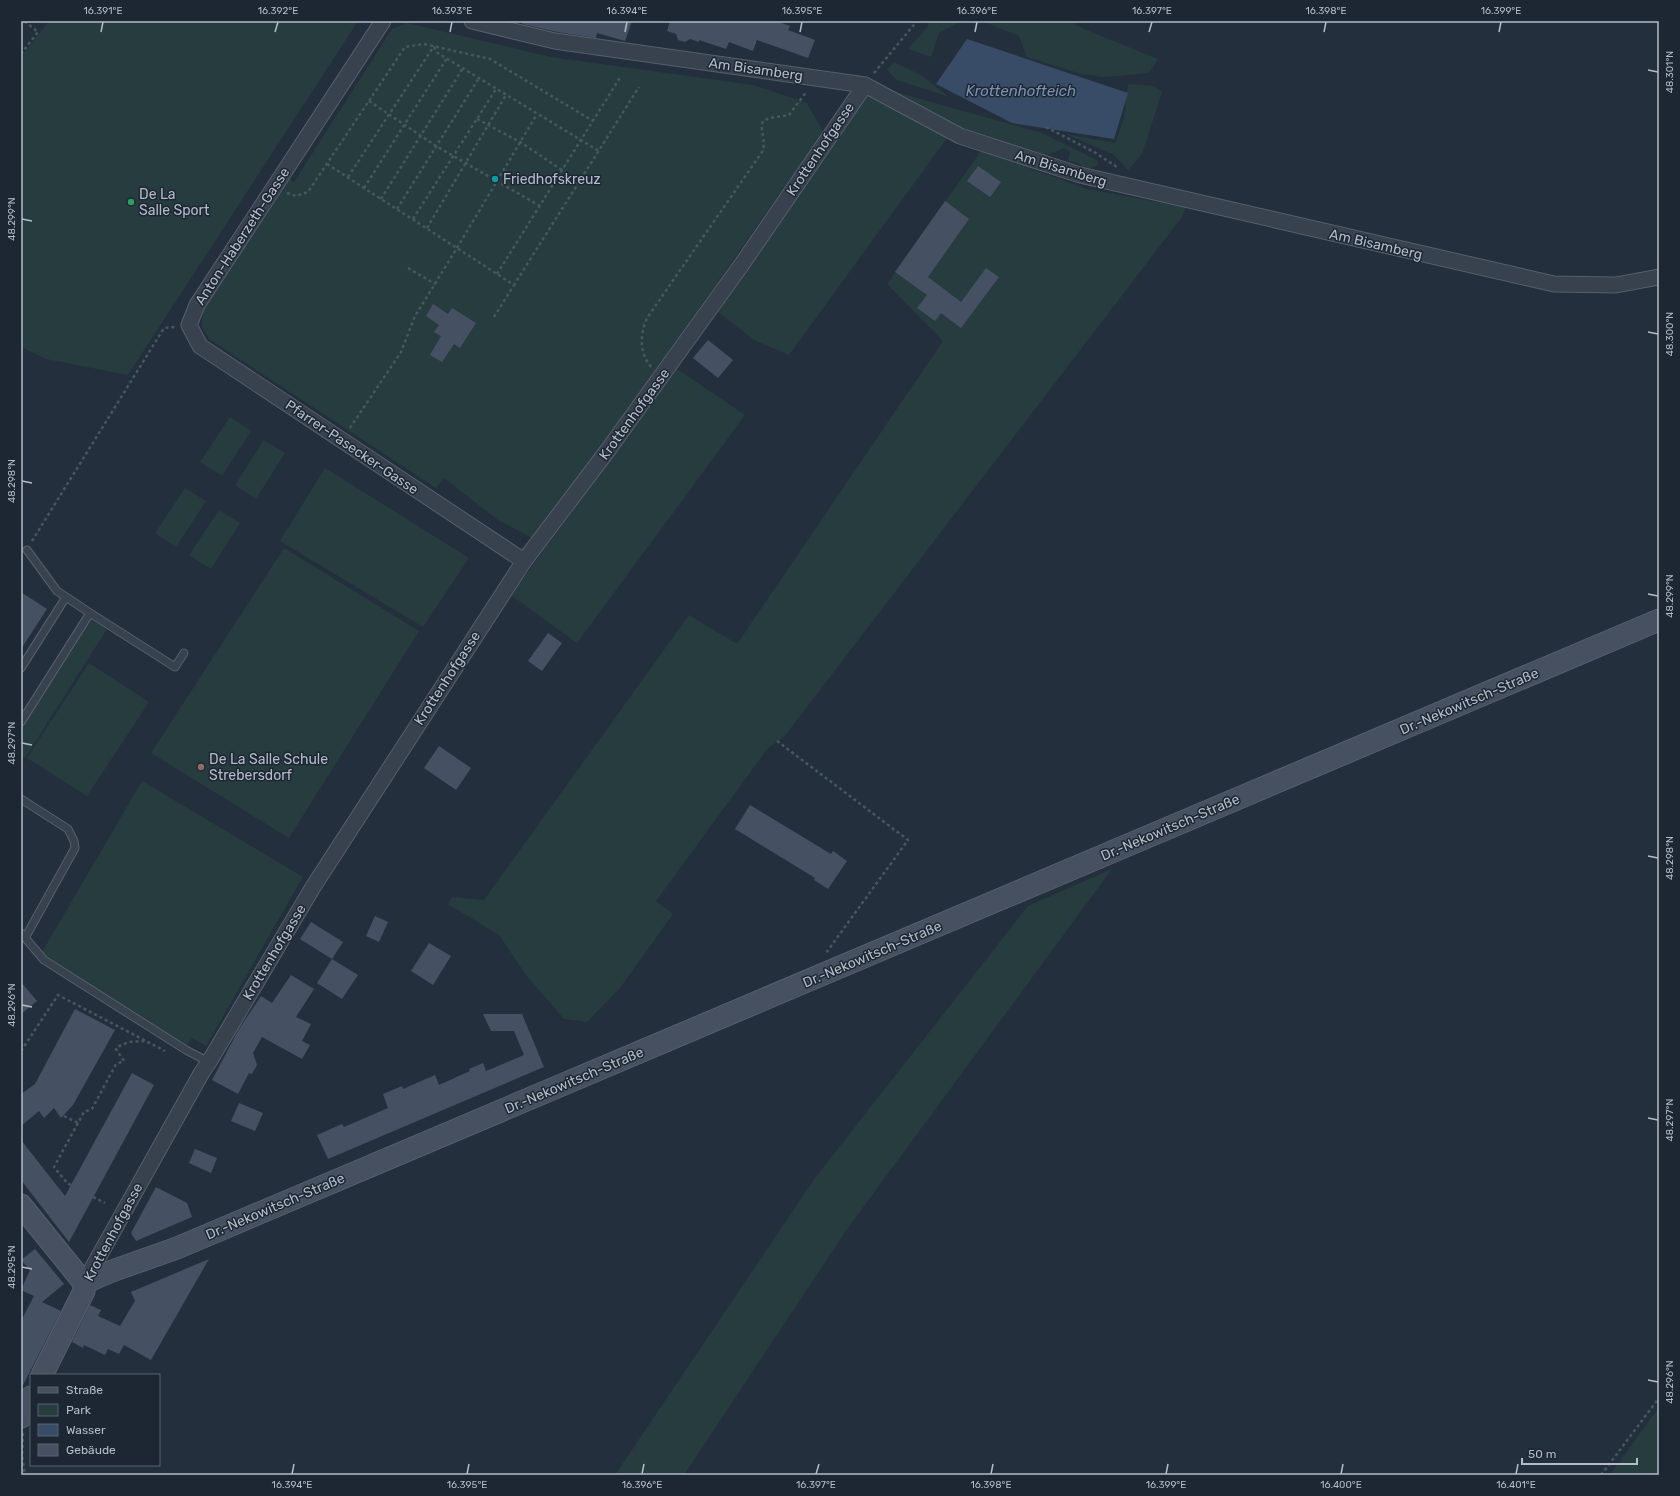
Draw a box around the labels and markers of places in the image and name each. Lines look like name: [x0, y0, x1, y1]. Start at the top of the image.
place label: Friedhofskreuz: [503, 171, 601, 188]
marker: Friedhofskreuz: [490, 174, 500, 184]
place label: De La Salle Sport: [139, 186, 210, 219]
marker: De La Salle Sport: [126, 197, 136, 207]
place label: De La Salle Schule Strebersdorf: [209, 751, 328, 784]
marker: De La Salle Schule Strebersdorf: [196, 762, 206, 772]

